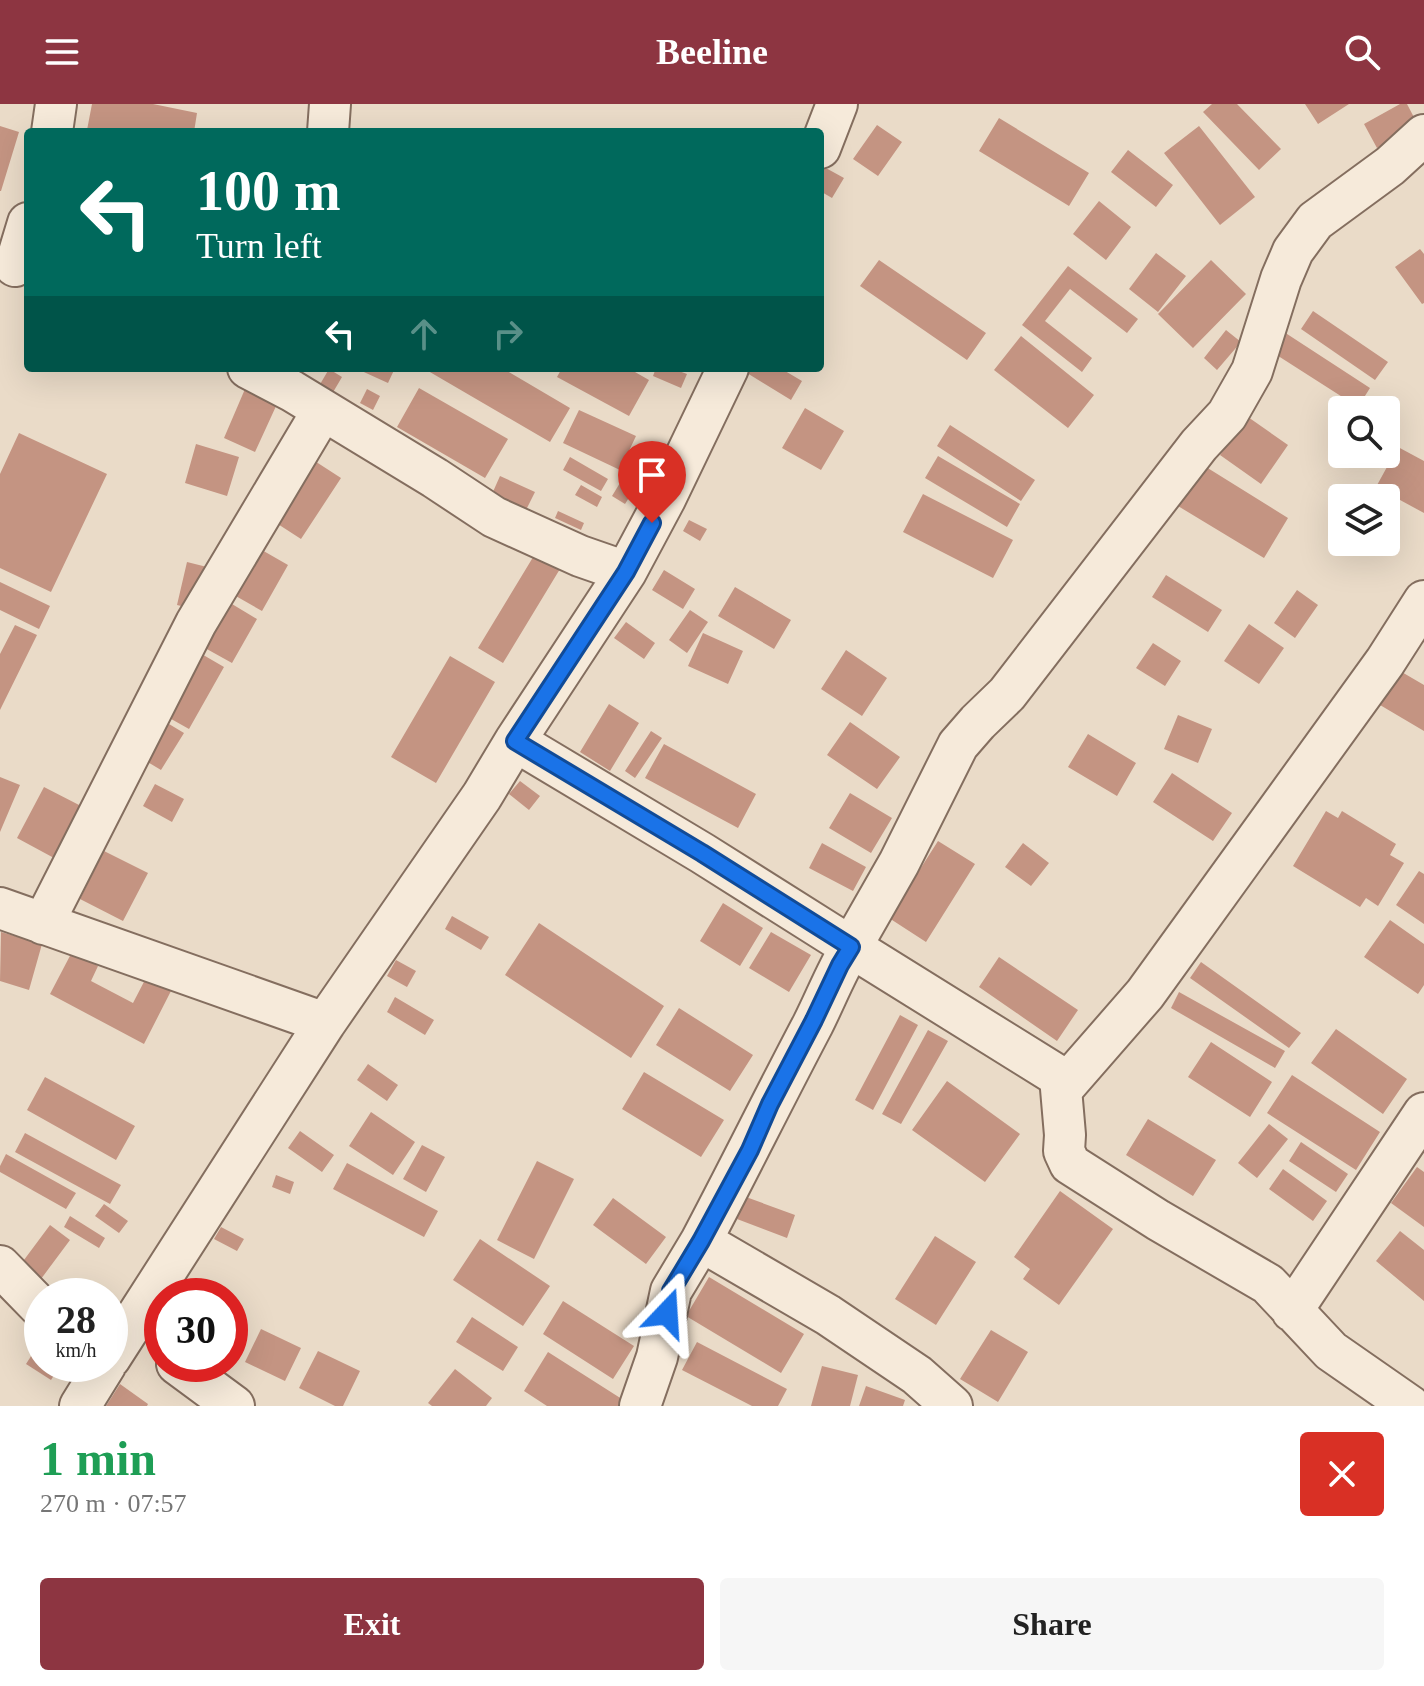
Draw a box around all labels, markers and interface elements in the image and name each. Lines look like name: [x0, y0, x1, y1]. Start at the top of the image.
icon: menu: [40, 30, 84, 74]
icon: search: [1340, 30, 1384, 74]
text: Beeline: [656, 32, 768, 72]
icon: left: [64, 160, 168, 264]
text: 100 m: [196, 160, 341, 222]
text: Turn left: [196, 226, 322, 266]
icon: left: [318, 312, 362, 356]
icon: ahead: [402, 312, 446, 356]
icon: right: [486, 312, 530, 356]
map controls: [1328, 396, 1400, 556]
button: search: [1328, 396, 1400, 468]
pin: [618, 441, 686, 523]
icon: arrive: [630, 453, 674, 497]
button: layers: [1328, 484, 1400, 556]
position arrow: [625, 1271, 709, 1355]
speed limit sign: 30: [144, 1278, 248, 1382]
text: 28: [56, 1297, 96, 1342]
text: km/h: [55, 1339, 97, 1361]
text: 1 min: [40, 1432, 156, 1485]
button: close: [1300, 1432, 1384, 1516]
text: 270 m · 07:57: [40, 1489, 187, 1518]
button: Exit: [40, 1578, 704, 1670]
button: Share: [720, 1578, 1384, 1670]

